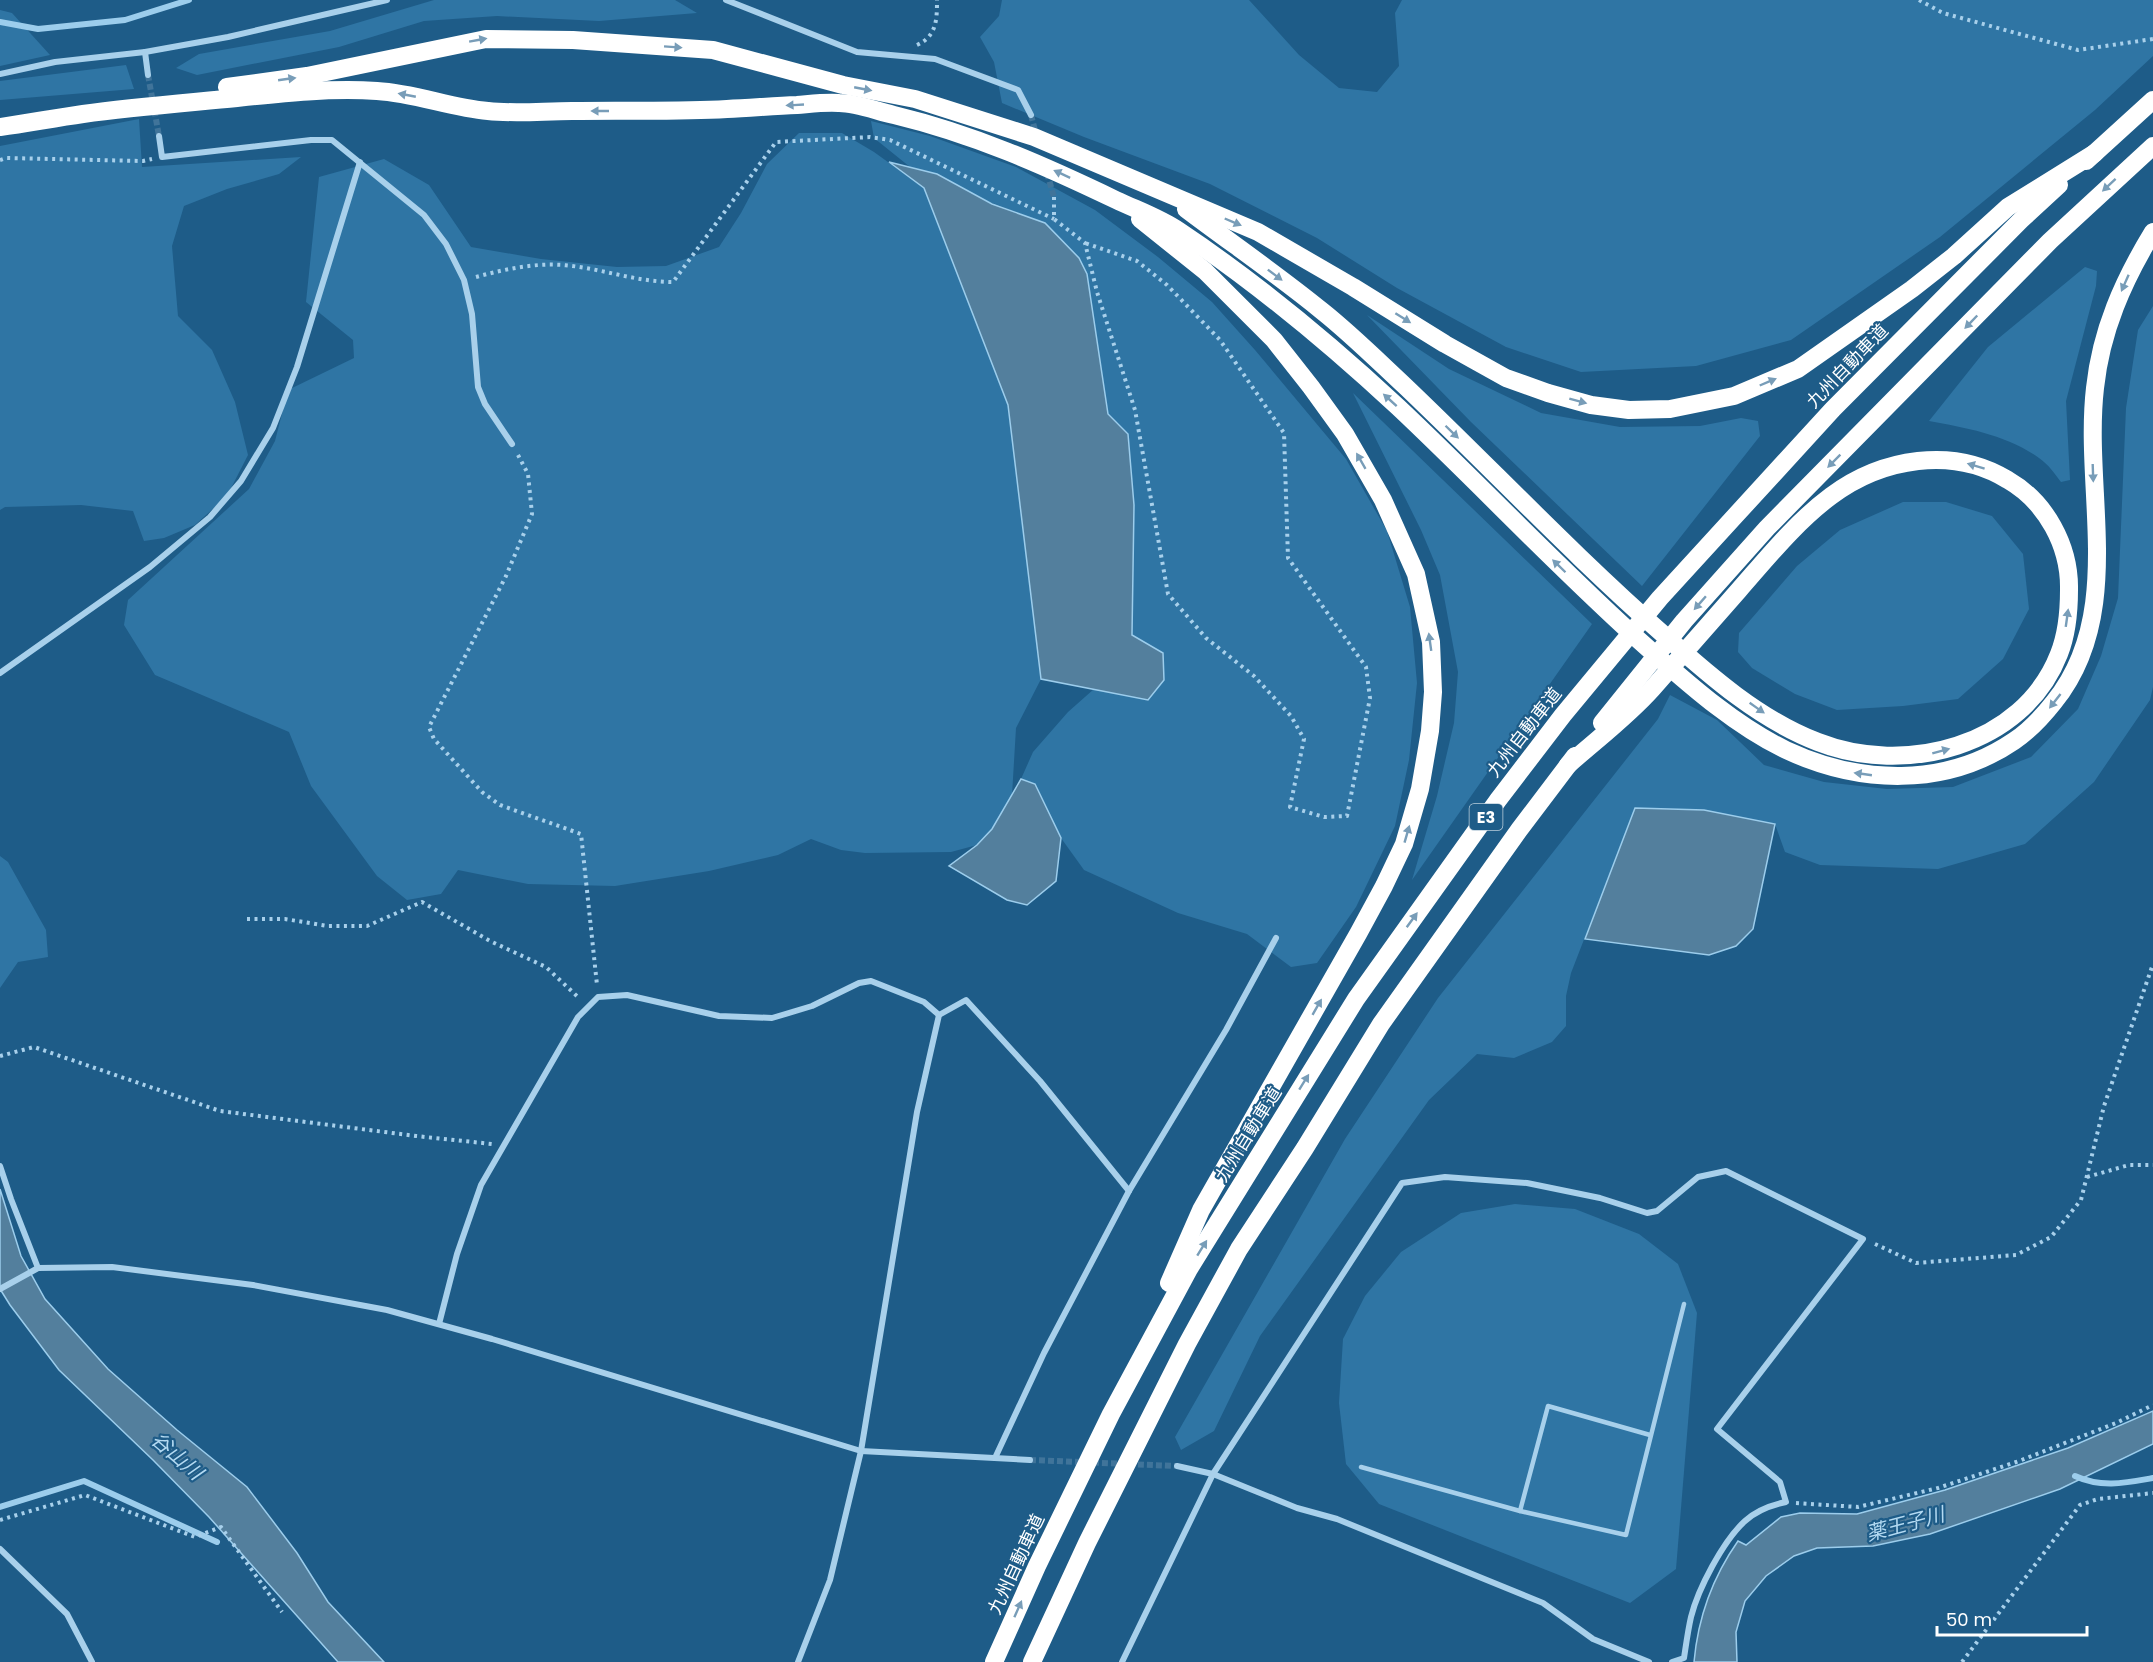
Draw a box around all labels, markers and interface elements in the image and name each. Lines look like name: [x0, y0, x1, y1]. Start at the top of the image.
one-way arrow: [469, 36, 488, 45]
one-way arrow: [663, 42, 682, 52]
one-way arrow: [278, 74, 297, 83]
one-way arrow: [854, 85, 873, 94]
one-way arrow: [397, 90, 416, 99]
one-way arrow: [786, 100, 805, 110]
one-way arrow: [591, 106, 610, 115]
one-way arrow: [1053, 169, 1071, 179]
one-way arrow: [2102, 178, 2117, 192]
one-way arrow: [1224, 218, 1242, 227]
one-way arrow: [1266, 269, 1282, 281]
one-way arrow: [2120, 274, 2129, 291]
one-way arrow: [1395, 312, 1411, 323]
one-way arrow: [1964, 314, 1978, 328]
street label: 九州自動車道: [1800, 318, 1894, 414]
one-way arrow: [1759, 378, 1776, 387]
one-way arrow: [1383, 394, 1398, 407]
one-way arrow: [1569, 397, 1587, 406]
one-way arrow: [1444, 425, 1458, 439]
one-way arrow: [1356, 453, 1366, 470]
one-way arrow: [1827, 453, 1841, 468]
one-way arrow: [1967, 461, 1985, 470]
one-way arrow: [2088, 463, 2098, 482]
one-way arrow: [1552, 559, 1566, 573]
one-way arrow: [1694, 595, 1707, 610]
one-way arrow: [2063, 608, 2072, 627]
one-way arrow: [1425, 632, 1435, 651]
street label: 九州自動車道: [1481, 682, 1567, 782]
one-way arrow: [2049, 693, 2061, 708]
one-way arrow: [1749, 702, 1765, 714]
one-way arrow: [1932, 745, 1950, 755]
one-way arrow: [1853, 769, 1872, 779]
road number: E3: [1470, 804, 1502, 830]
one-way arrow: [1403, 825, 1412, 843]
one-way arrow: [1406, 913, 1418, 928]
one-way arrow: [1312, 998, 1322, 1015]
one-way arrow: [1299, 1074, 1310, 1090]
street label: 九州自動車道: [1209, 1082, 1287, 1186]
one-way arrow: [1196, 1240, 1207, 1256]
water label: 谷山川: [145, 1426, 210, 1488]
water label: 薬王子川: [1863, 1500, 1949, 1548]
street label: 九州自動車道: [982, 1510, 1050, 1618]
scale bar: [1937, 1599, 2087, 1637]
one-way arrow: [1013, 1600, 1022, 1617]
text: 50 m: [1946, 1607, 1992, 1632]

